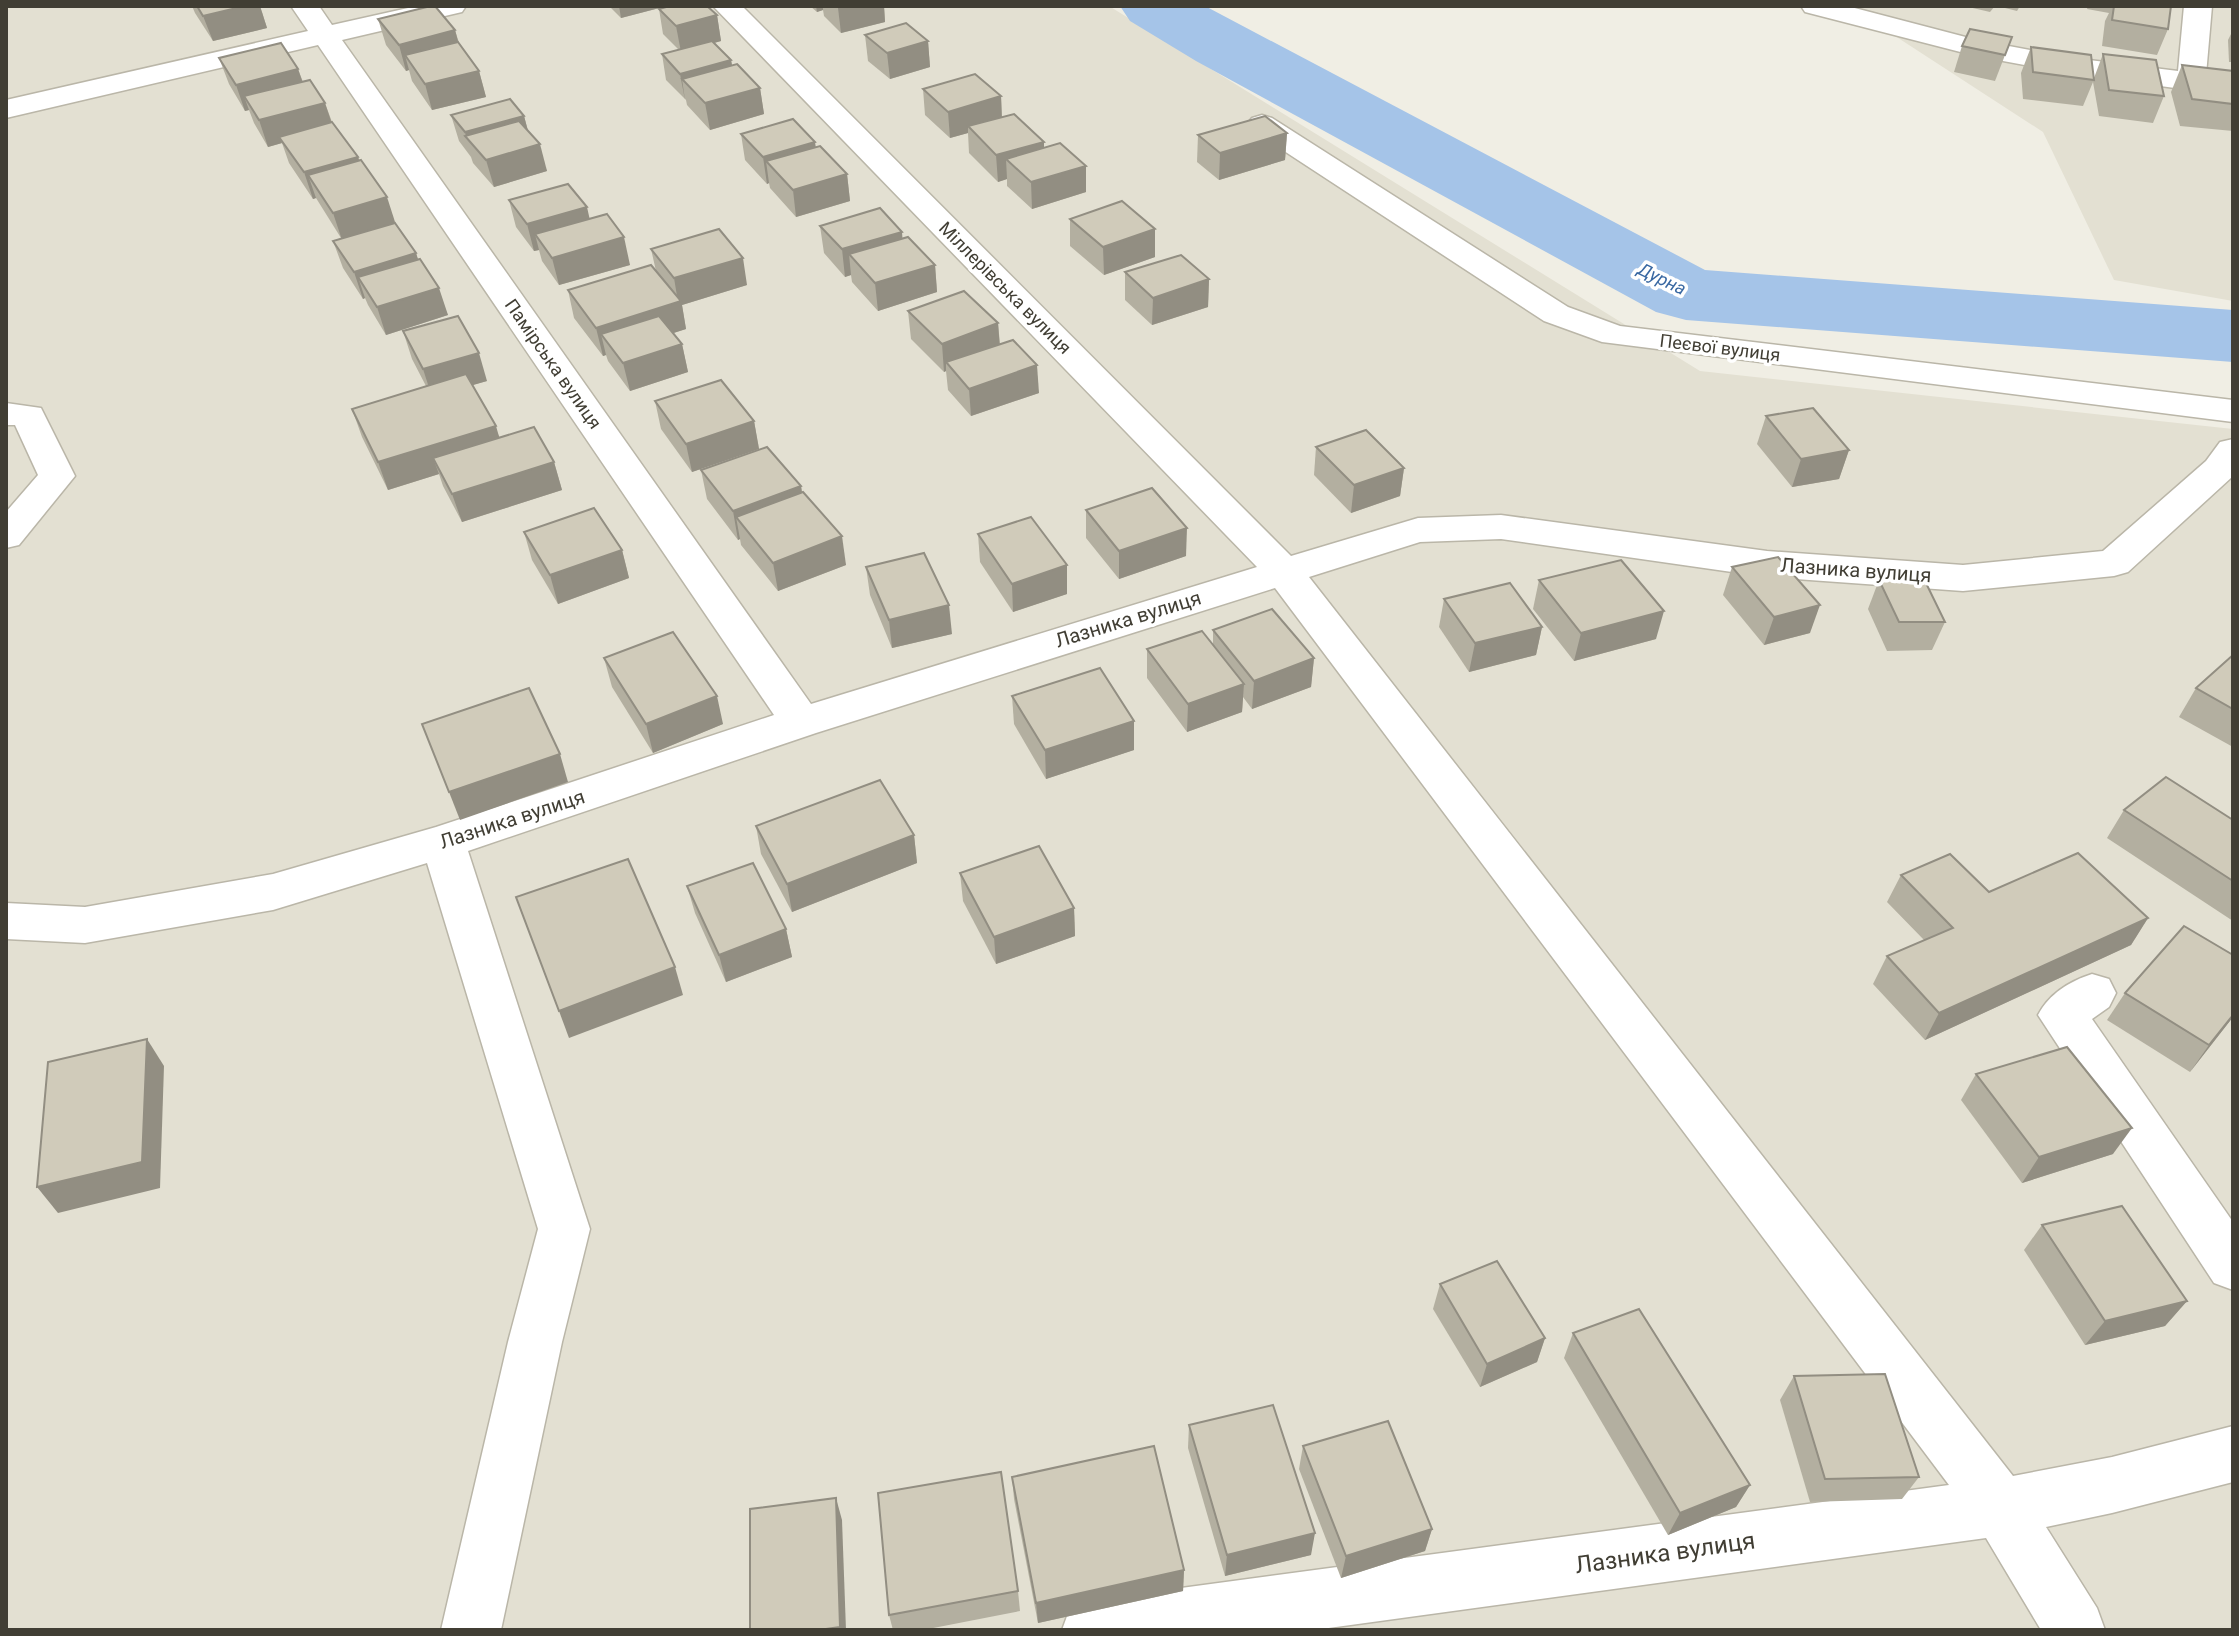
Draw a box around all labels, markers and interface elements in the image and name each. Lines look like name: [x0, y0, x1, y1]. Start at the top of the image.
street label: Міллерівська вулиця: [935, 217, 1076, 358]
water label: Дурна: [1633, 257, 1690, 299]
street label: Памірська вулиця: [501, 295, 606, 433]
street label: Пеєвої вулиця: [1659, 330, 1782, 365]
street label: Лазника вулиця: [1780, 553, 1932, 587]
street label: Лазника вулиця: [1052, 585, 1204, 653]
street label: Лазника вулиця: [436, 784, 588, 854]
street label: Лазника вулиця: [1573, 1526, 1757, 1580]

